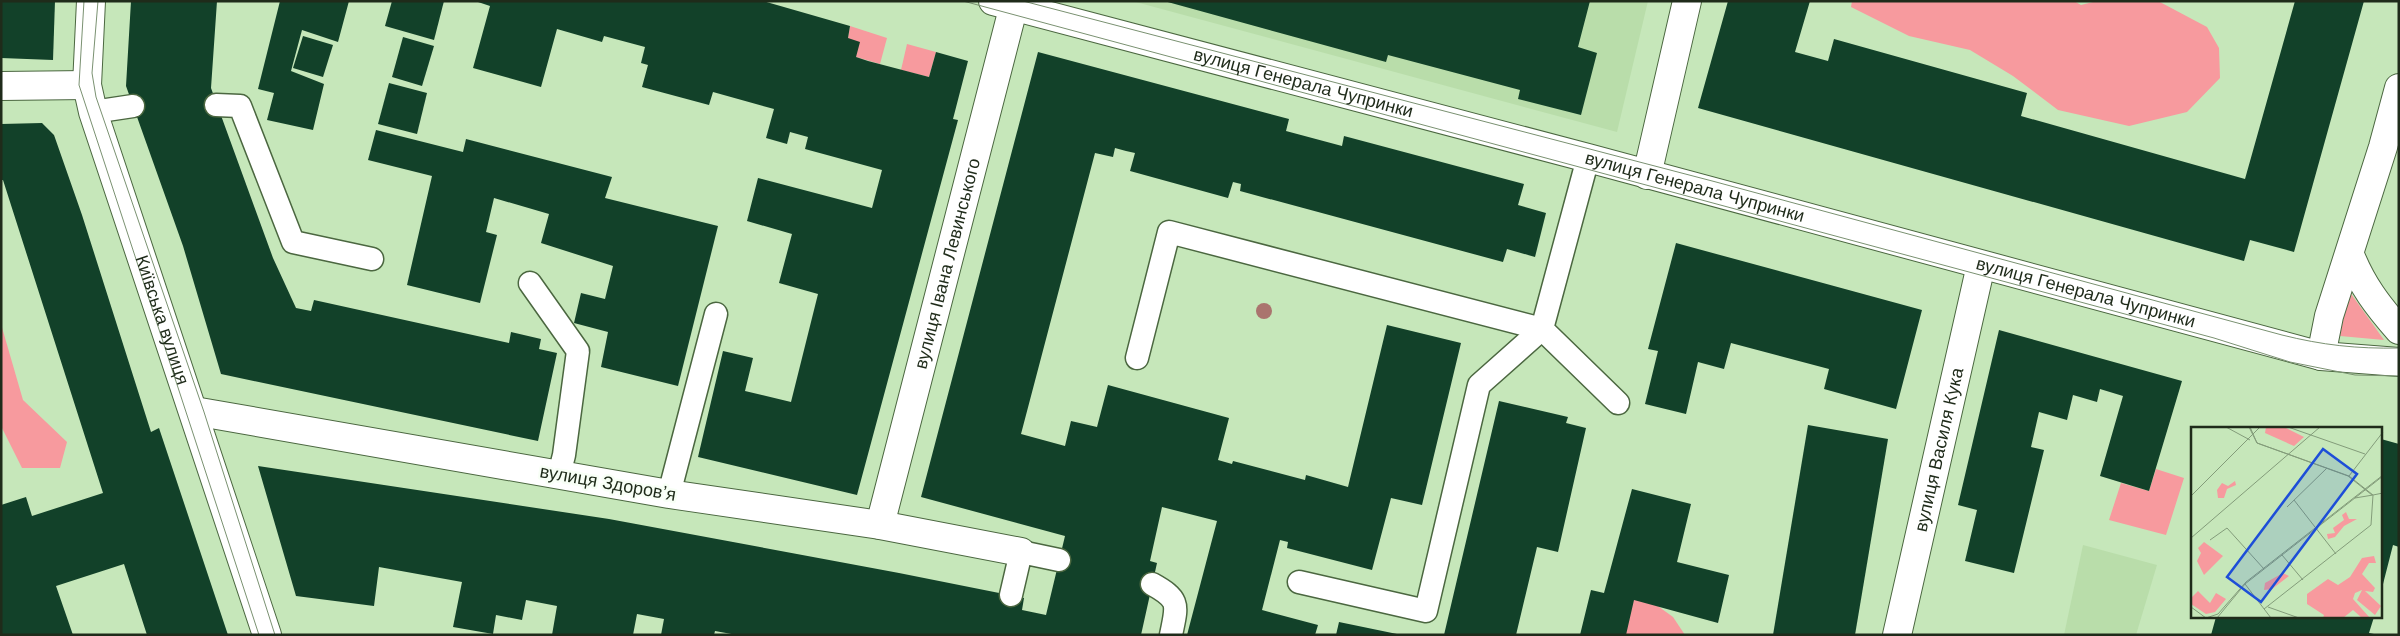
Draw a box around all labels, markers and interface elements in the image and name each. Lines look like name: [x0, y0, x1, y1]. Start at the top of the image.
street label: вулиця Генерала Чупринки: [1191, 44, 1415, 121]
street label: вулиця Генерала Чупринки: [1583, 148, 1807, 226]
street label: вулиця Івана Левинського: [911, 156, 984, 371]
street label: Київська вулиця: [131, 253, 193, 387]
street label: вулиця Генерала Чупринки: [1974, 253, 2198, 332]
street label: вулиця Василя Кука: [1911, 365, 1968, 534]
inset map: [2191, 427, 2382, 618]
street label: вулиця Здоровʼя: [538, 461, 678, 505]

